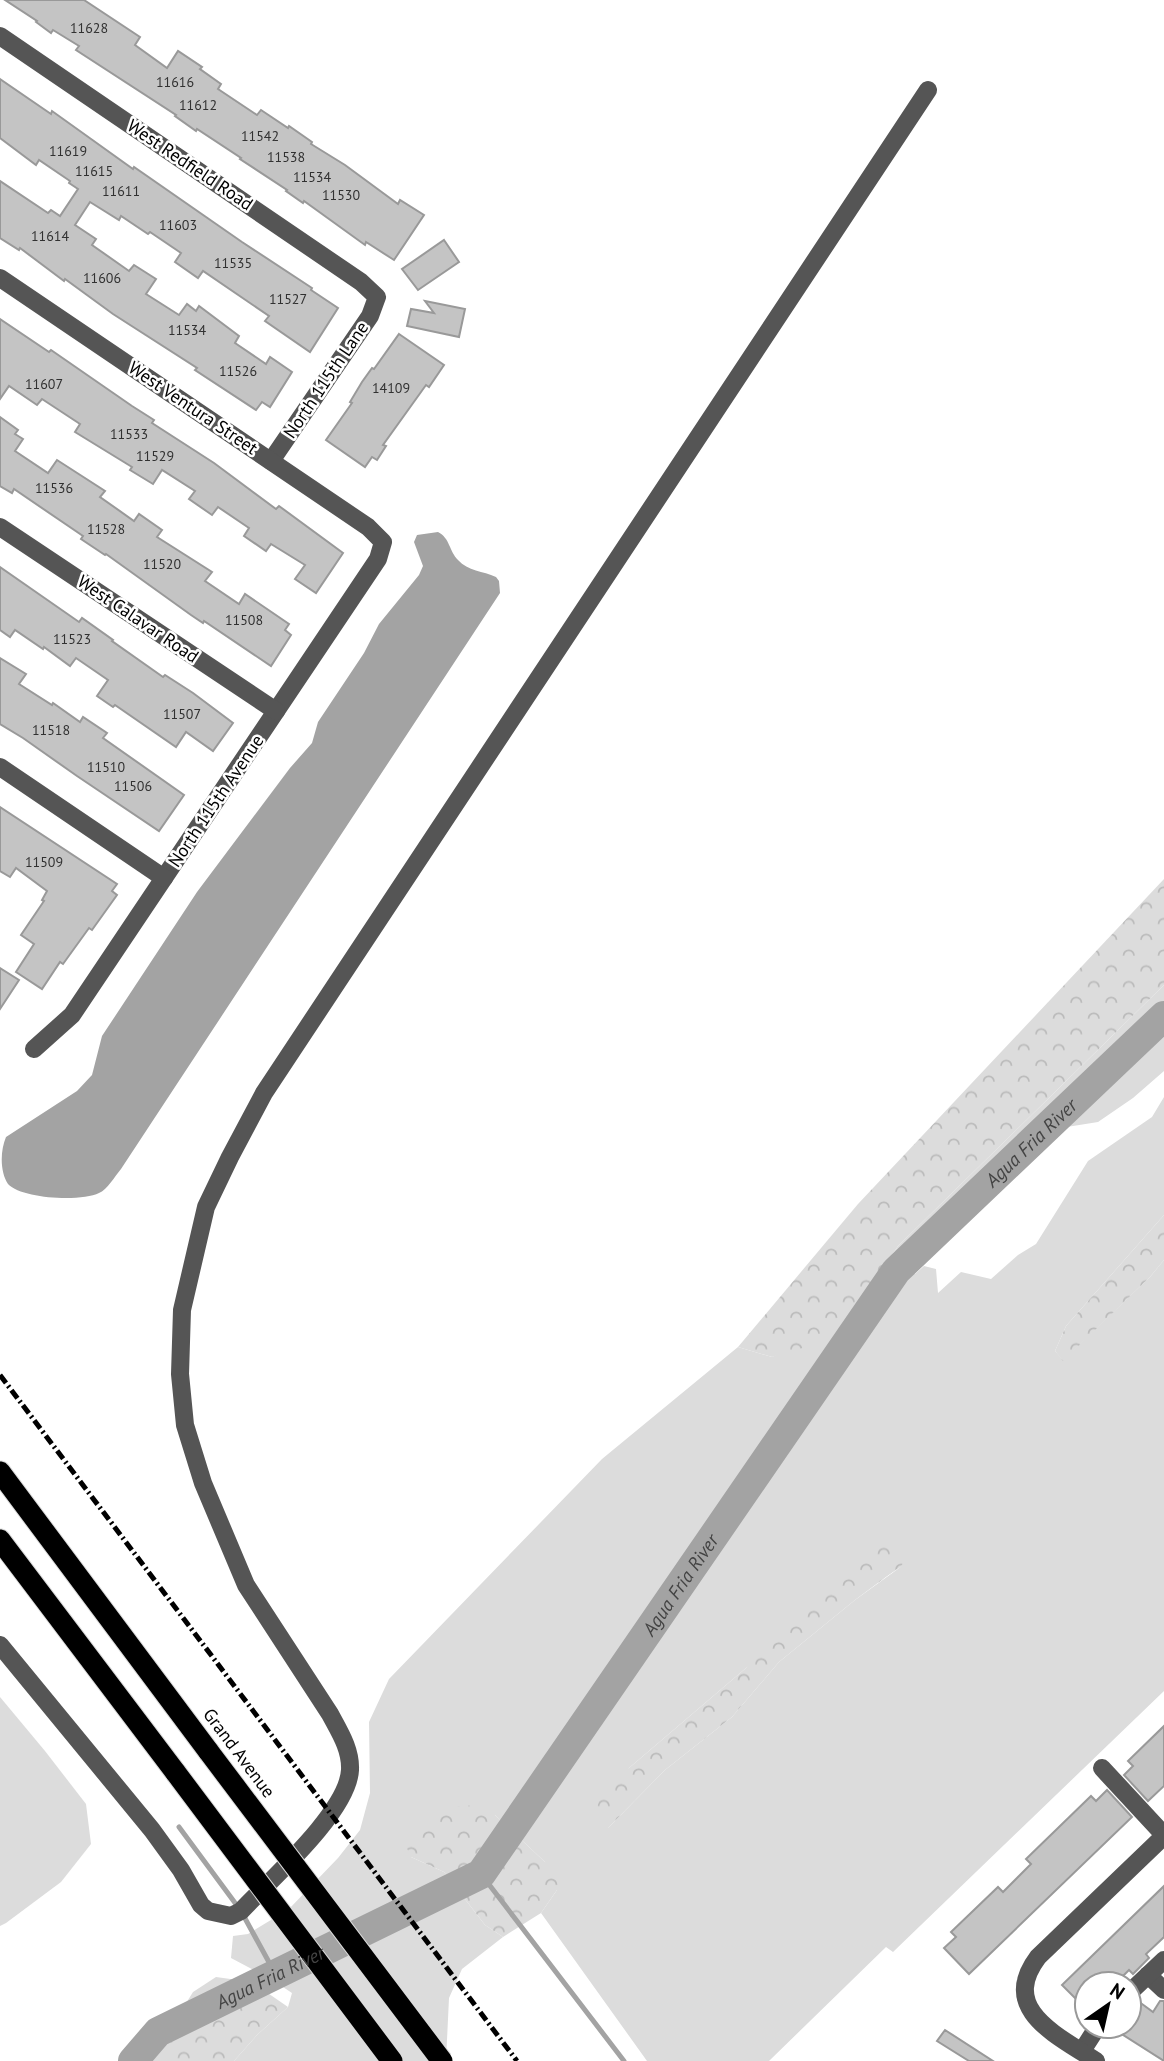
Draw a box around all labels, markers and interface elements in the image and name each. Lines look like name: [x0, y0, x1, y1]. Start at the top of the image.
house number: 11628: [70, 19, 108, 37]
house number: 11616: [156, 73, 194, 91]
house number: 11612: [179, 96, 217, 114]
street label: West Redfield Road: [123, 114, 258, 215]
house number: 11542: [241, 127, 279, 145]
house number: 11619: [49, 142, 87, 160]
house number: 11538: [267, 148, 305, 166]
house number: 11615: [75, 162, 113, 180]
house number: 11534: [293, 168, 331, 186]
house number: 11611: [102, 182, 140, 200]
house number: 11530: [322, 186, 360, 204]
house number: 11603: [159, 216, 197, 234]
house number: 11614: [31, 227, 69, 245]
house number: 11535: [214, 254, 252, 272]
house number: 11606: [83, 269, 121, 287]
house number: 11527: [269, 290, 307, 308]
street label: North 115th Lane: [278, 317, 373, 443]
house number: 11534: [168, 321, 206, 339]
street label: West Ventura Street: [124, 356, 262, 459]
house number: 11526: [219, 362, 257, 380]
house number: 11607: [25, 375, 63, 393]
house number: 14109: [372, 379, 410, 397]
house number: 11533: [110, 425, 148, 443]
house number: 11529: [136, 447, 174, 465]
house number: 11536: [35, 479, 73, 497]
house number: 11528: [87, 520, 125, 538]
house number: 11520: [143, 555, 181, 573]
street label: West Calavar Road: [73, 569, 203, 668]
house number: 11508: [225, 611, 263, 629]
house number: 11523: [53, 630, 91, 648]
house number: 11507: [163, 705, 201, 723]
house number: 11518: [32, 721, 70, 739]
street label: North 115th Avenue: [163, 730, 268, 871]
house number: 11510: [87, 758, 125, 776]
house number: 11506: [114, 777, 152, 795]
house number: 11509: [25, 853, 63, 871]
water label: Agua Fria River: [979, 1092, 1083, 1193]
water label: Agua Fria River: [636, 1528, 724, 1641]
street label: Grand Avenue: [198, 1703, 280, 1802]
water label: Agua Fria River: [211, 1940, 330, 2014]
north arrow: [1073, 1970, 1143, 2040]
text: N: [1106, 1977, 1129, 2004]

